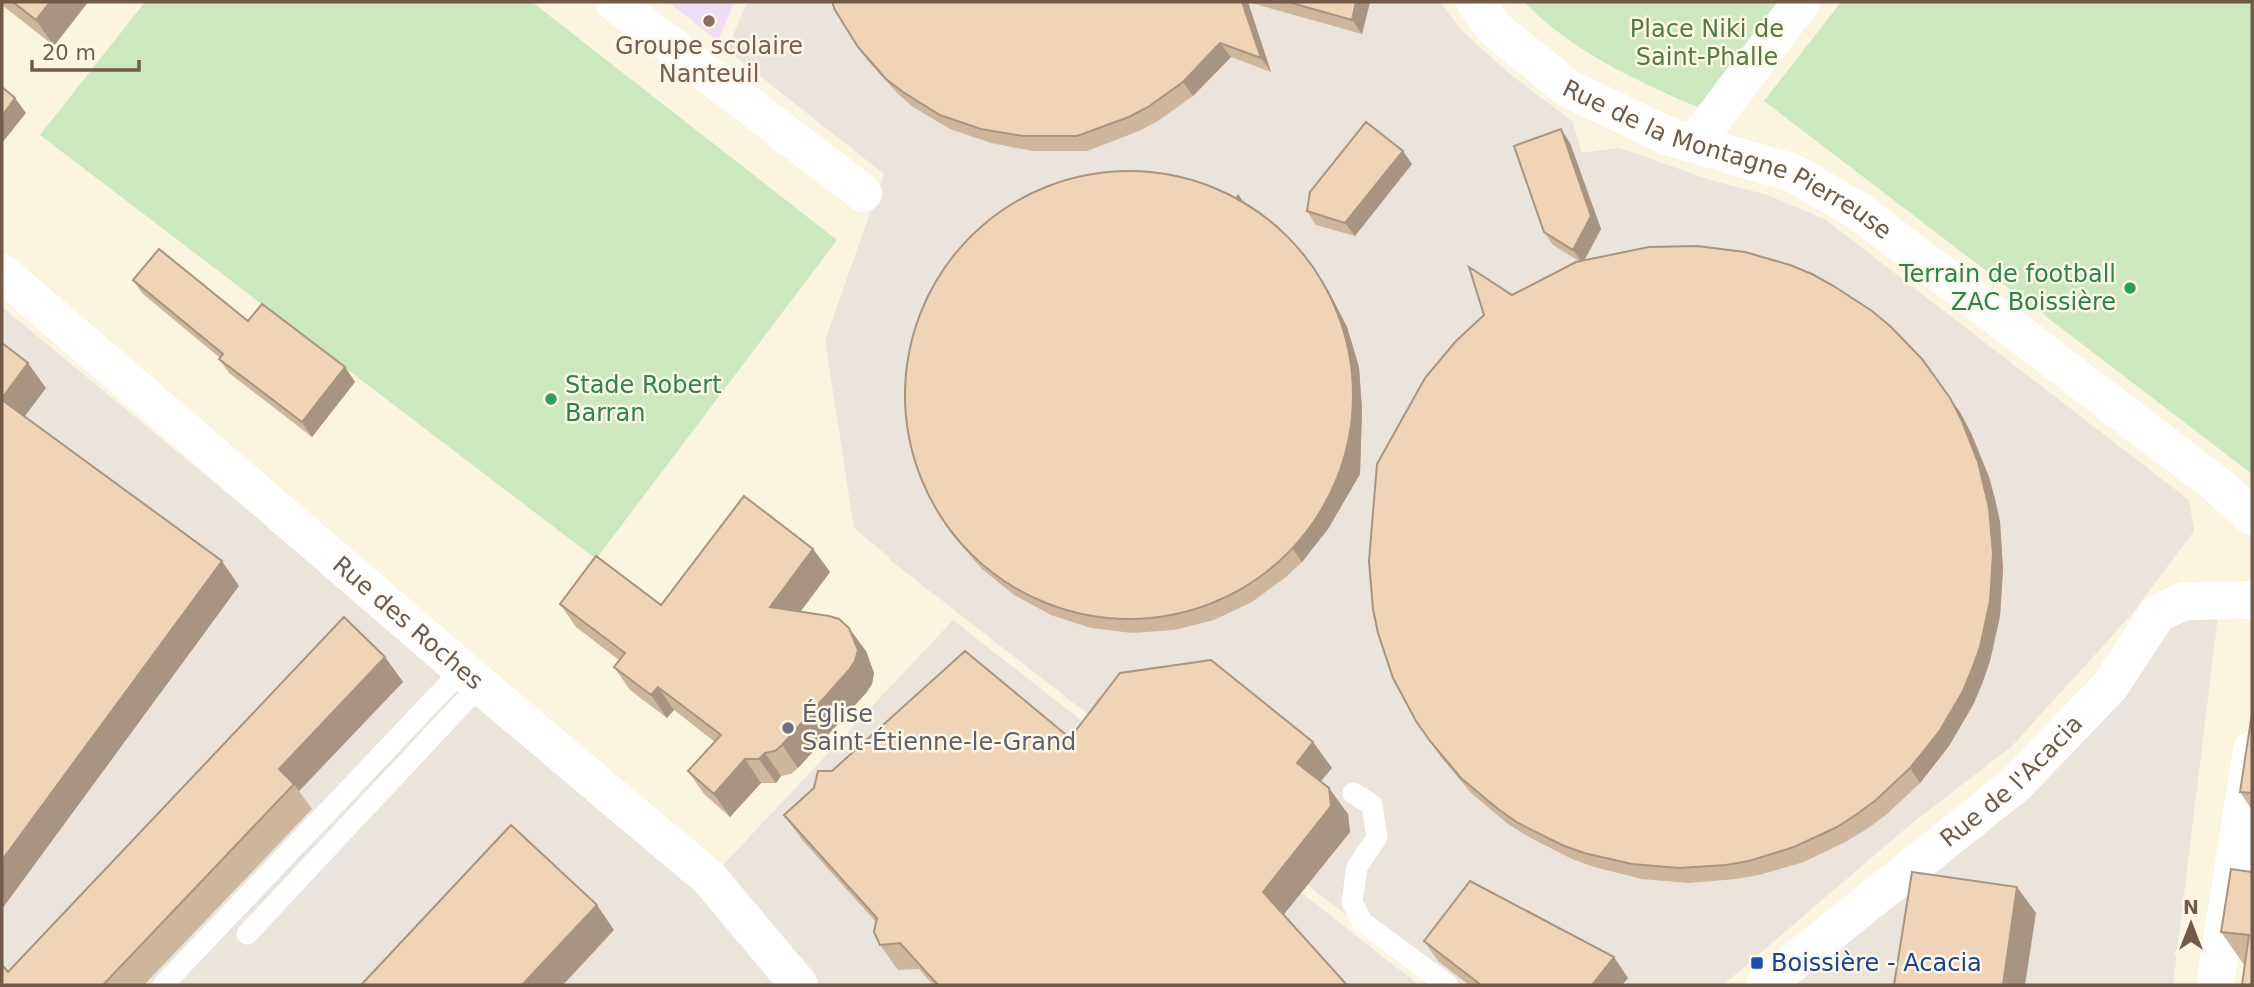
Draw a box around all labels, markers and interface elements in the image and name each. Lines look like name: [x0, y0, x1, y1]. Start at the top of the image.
marker: Groupe scolaire Nanteuil: [701, 13, 717, 29]
park label: Place Niki de Saint-Phalle: [1630, 15, 1784, 71]
scale bar: [32, 28, 138, 72]
place label: Groupe scolaire Nanteuil: [615, 32, 803, 88]
text: 20 m: [42, 41, 96, 65]
street label: Rue de la Montagne Pierreuse: [1558, 74, 1897, 245]
place label: Terrain de football ZAC Boissière: [1898, 260, 2116, 316]
marker: Terrain de football ZAC Boissière: [2122, 280, 2138, 296]
place label: Stade Robert Barran: [565, 371, 722, 427]
marker: Stade Robert Barran: [543, 391, 559, 407]
street label: Rue des Roches: [327, 551, 489, 695]
place label: Église Saint-Étienne-le-Grand: [802, 699, 1076, 756]
street label: Rue de l'Acacia: [1935, 710, 2088, 853]
marker: Église Saint-Étienne-le-Grand: [780, 720, 796, 736]
north arrow: [2156, 889, 2226, 959]
text: N: [2183, 896, 2199, 918]
place label: Boissière - Acacia: [1771, 949, 1982, 977]
marker: Boissière - Acacia: [1749, 955, 1765, 971]

